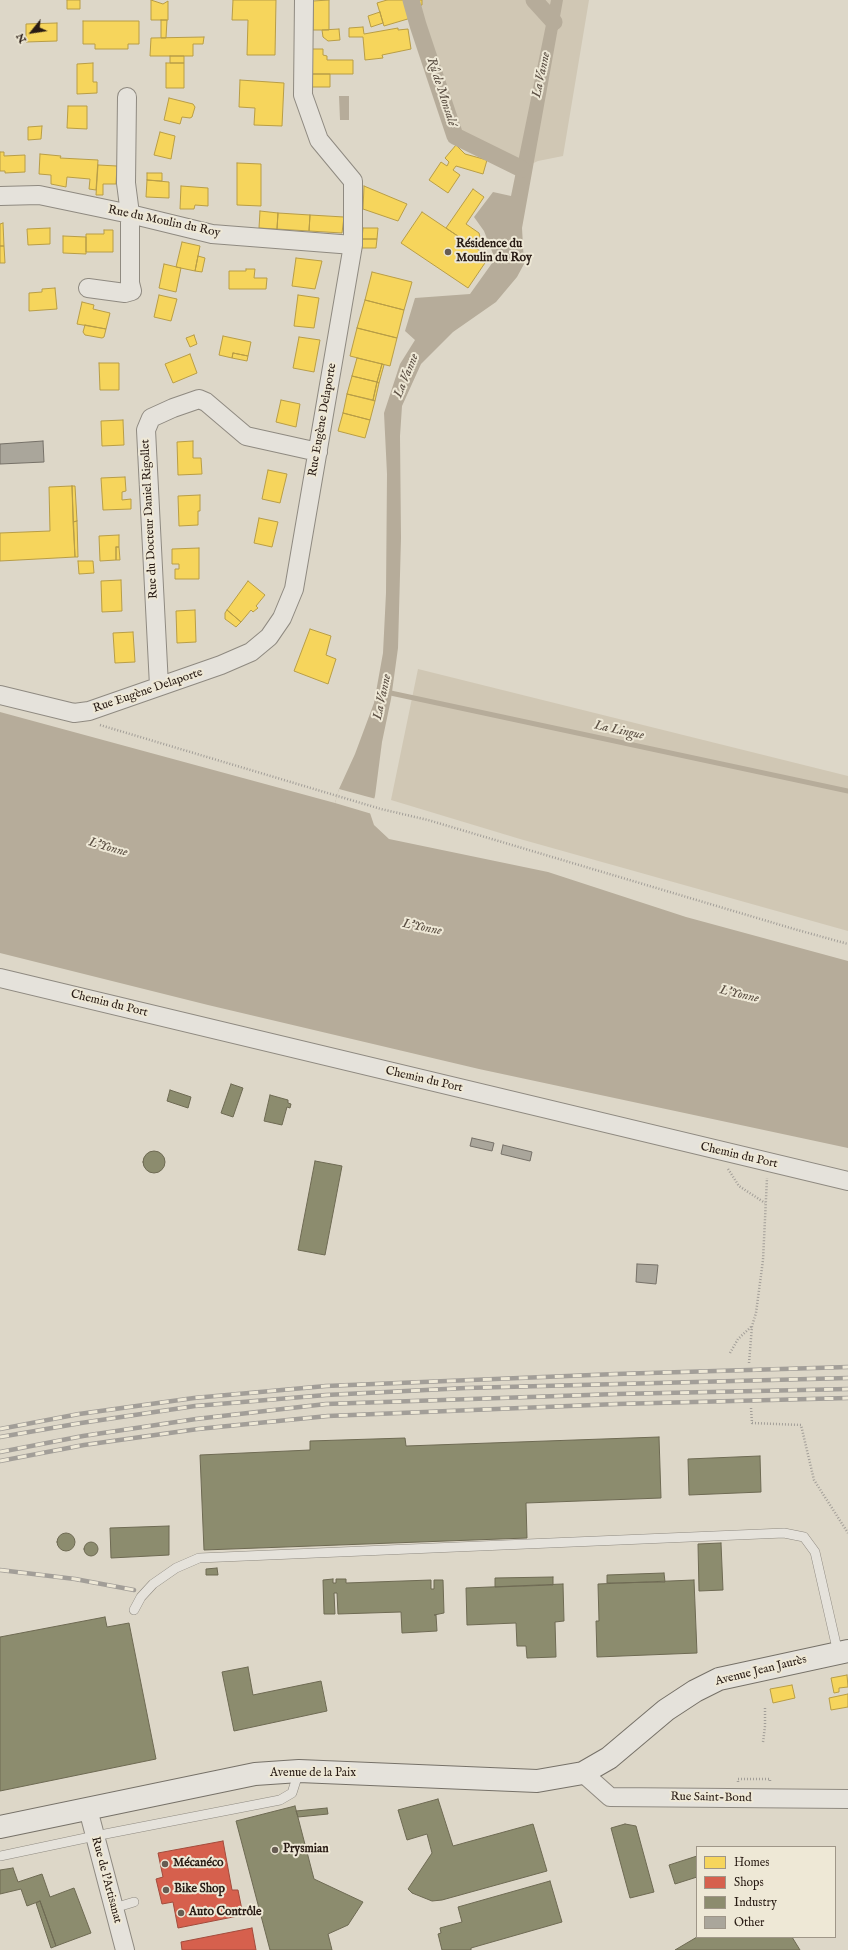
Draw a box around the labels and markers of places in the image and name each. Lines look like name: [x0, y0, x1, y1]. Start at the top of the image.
place label: Résidence du Moulin du Roy: [456, 238, 532, 266]
marker: Résidence du Moulin du Roy: [443, 247, 453, 257]
place label: Prysmian: [283, 1843, 329, 1857]
marker: Prysmian: [270, 1845, 280, 1855]
place label: Mécanéco: [173, 1857, 224, 1871]
marker: Mécanéco: [160, 1859, 170, 1869]
place label: Bike Shop: [174, 1883, 225, 1897]
marker: Bike Shop: [161, 1885, 171, 1895]
place label: Auto Contrôle: [189, 1906, 262, 1920]
marker: Auto Contrôle: [176, 1908, 186, 1918]

